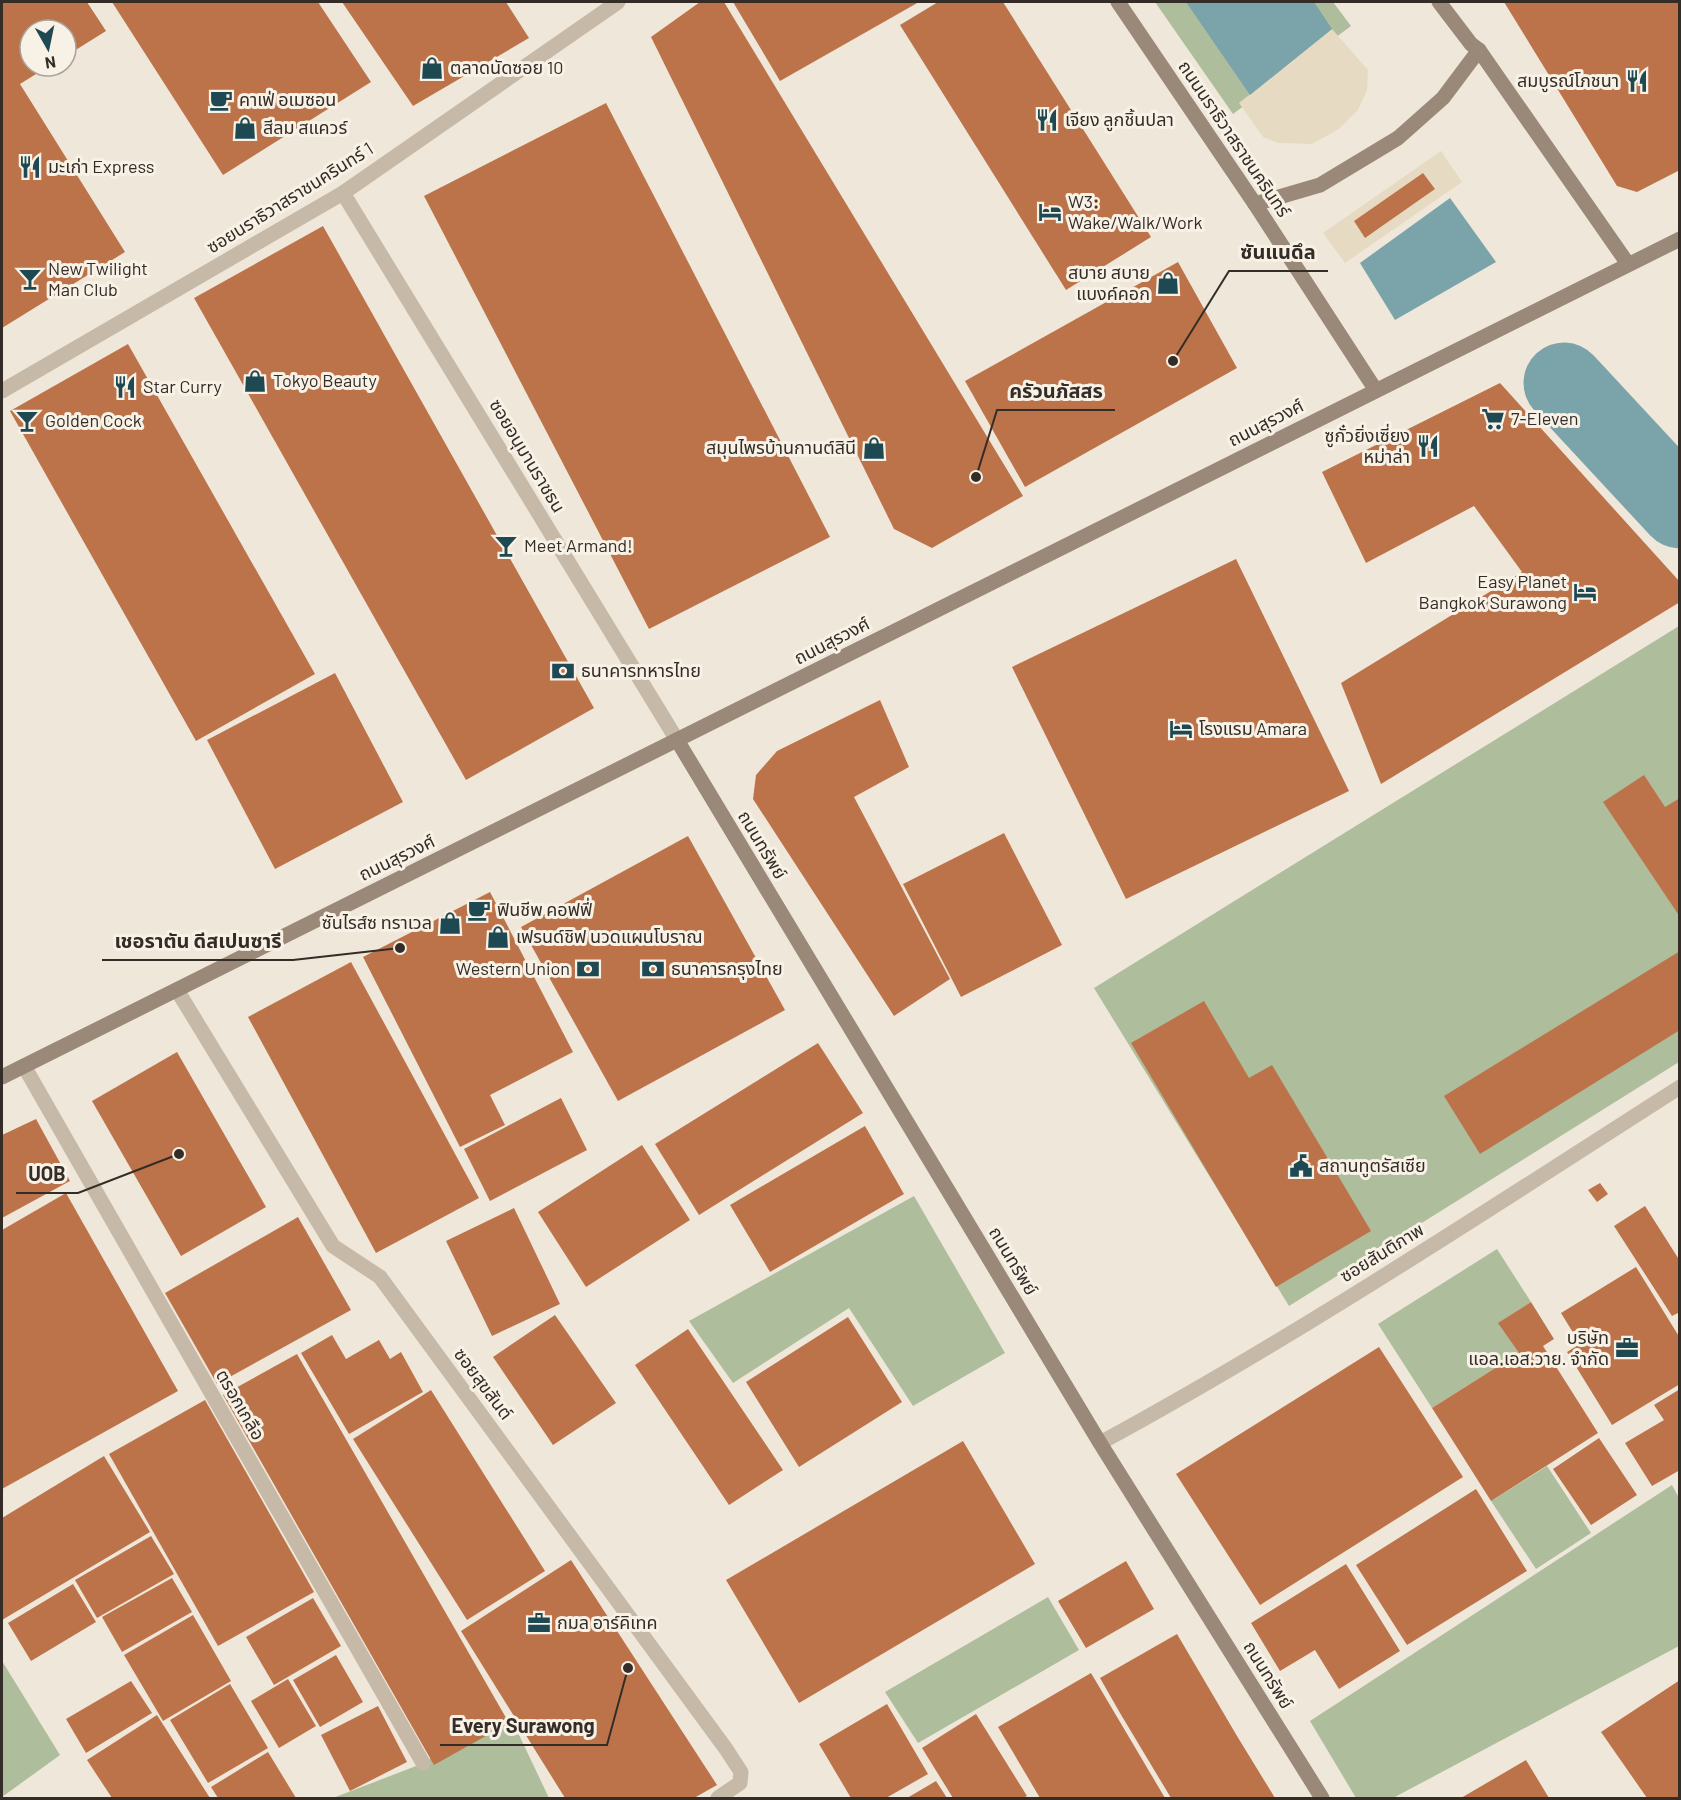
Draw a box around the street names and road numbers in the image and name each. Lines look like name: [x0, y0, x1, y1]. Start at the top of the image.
street label: ถนนนราธิวาสราชนครินทร์: [1174, 56, 1296, 222]
street label: ซอยนราธิวาสราชนครินทร์ 1: [202, 137, 377, 257]
street label: ถนนสุรวงศ์: [1224, 394, 1307, 451]
street label: ซอยอนุมานราชธน: [484, 395, 570, 517]
street label: ถนนสุรวงศ์: [790, 612, 873, 669]
street label: ถนนทรัพย์: [734, 806, 792, 883]
street label: ถนนสุรวงศ์: [355, 829, 439, 886]
street label: ซอยสันติภาพ: [1336, 1218, 1427, 1287]
street label: ถนนทรัพย์: [985, 1222, 1043, 1299]
street label: ซอยสุขสันต์: [449, 1343, 518, 1424]
street label: ตรอกเกลือ: [212, 1365, 270, 1444]
street label: ถนนทรัพย์: [1239, 1636, 1298, 1713]

